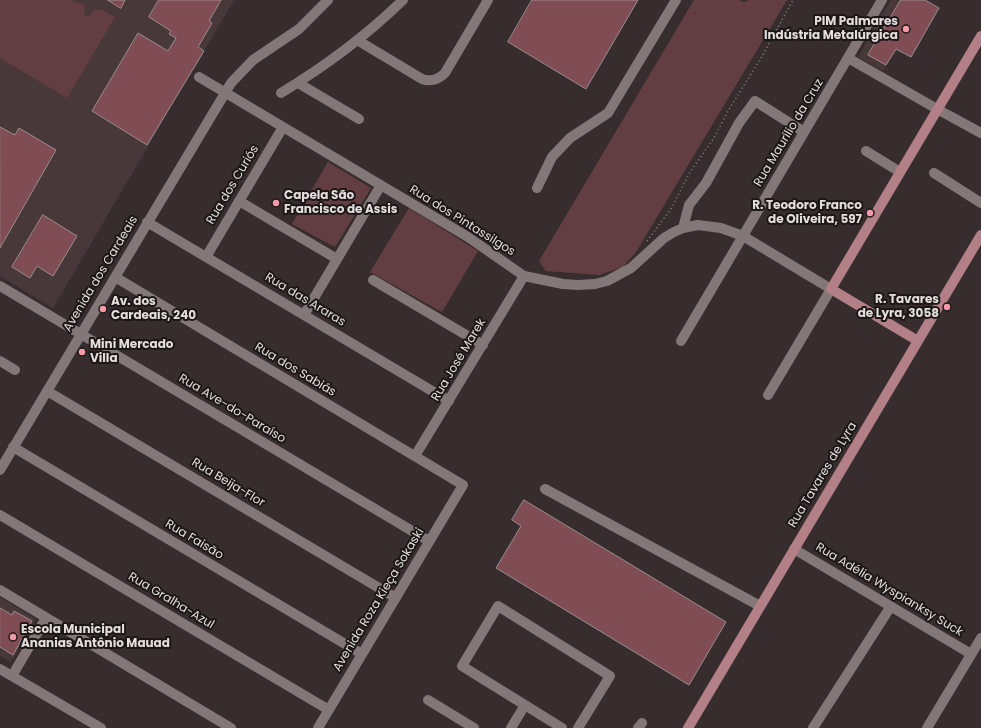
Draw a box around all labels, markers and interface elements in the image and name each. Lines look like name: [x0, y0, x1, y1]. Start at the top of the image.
place label: PIM Palmares Indústria Metalúrgica: [764, 15, 898, 43]
marker: PIM Palmares Indústria Metalúrgica: [901, 24, 911, 34]
street label: Rua Maurílio da Cruz: [751, 77, 827, 189]
street label: Rua dos Curiós: [204, 143, 262, 227]
street label: Rua dos Pintassilgos: [406, 183, 518, 259]
place label: Capela São Francisco de Assis: [284, 189, 397, 217]
marker: Capela São Francisco de Assis: [271, 198, 281, 208]
place label: R. Teodoro Franco de Oliveira, 597: [752, 199, 862, 227]
marker: R. Teodoro Franco de Oliveira, 597: [865, 208, 875, 218]
street label: Avenida dos Cardeais: [61, 214, 141, 334]
street label: Rua das Araras: [262, 270, 348, 330]
place label: R. Tavares de Lyra, 3058: [858, 293, 939, 321]
place label: Av. dos Cardeais, 240: [111, 295, 196, 323]
marker: R. Tavares de Lyra, 3058: [942, 302, 952, 312]
marker: Av. dos Cardeais, 240: [98, 304, 108, 314]
street label: Rua José Marek: [429, 316, 489, 404]
place label: Mini Mercado Villa: [90, 338, 173, 366]
street label: Rua dos Sabiás: [252, 340, 338, 400]
marker: Mini Mercado Villa: [77, 347, 87, 357]
street label: Rua Ave-do-Paraíso: [176, 371, 288, 447]
street label: Rua Tavares de Lyra: [786, 420, 860, 530]
street label: Rua Beija-Flor: [189, 455, 267, 511]
street label: Rua Faisão: [162, 517, 226, 563]
street label: Avenida Roza Kieça Sokaski: [330, 526, 428, 674]
street label: Rua Adélia Wyspianksy Suck: [813, 540, 965, 640]
street label: Rua Gralha-Azul: [125, 570, 217, 632]
place label: Escola Municipal Ananias Antônio Mauad: [21, 623, 170, 651]
marker: Escola Municipal Ananias Antônio Mauad: [8, 632, 18, 642]

